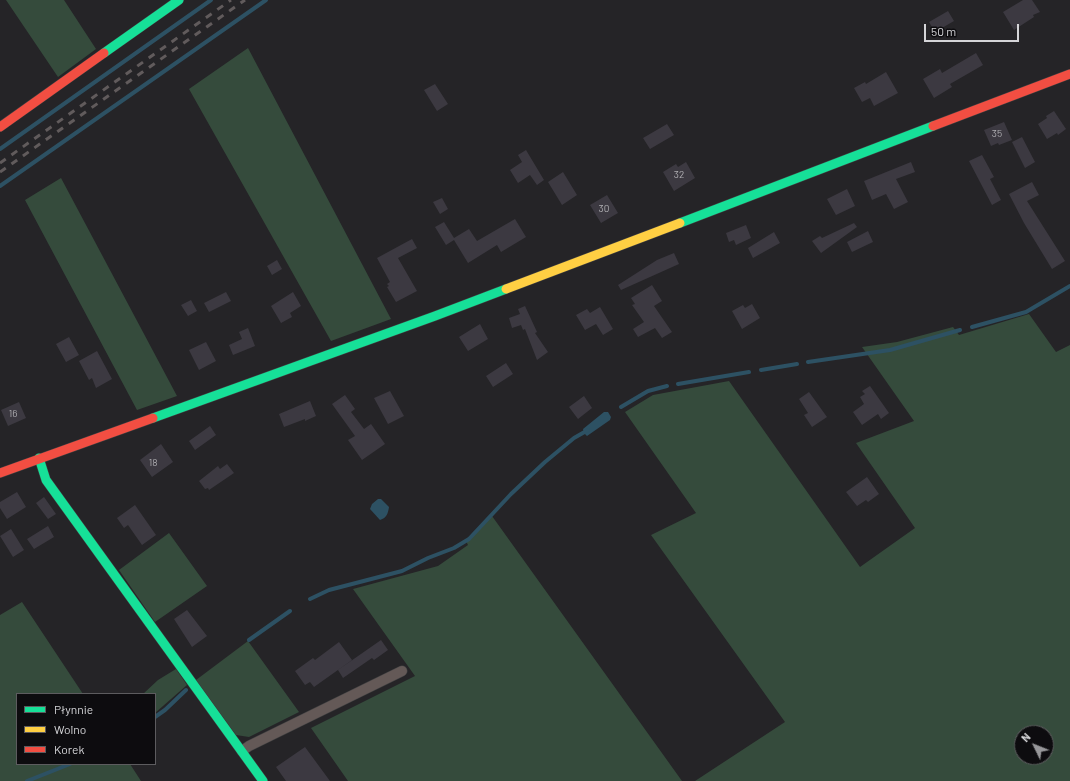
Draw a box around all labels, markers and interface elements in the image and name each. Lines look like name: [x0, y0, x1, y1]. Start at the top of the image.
scale bar: [926, 16, 1021, 42]
text: 50 m: [931, 24, 956, 38]
house number: 35: [992, 128, 1002, 140]
house number: 32: [674, 169, 684, 181]
house number: 30: [599, 203, 609, 215]
house number: 16: [9, 408, 17, 420]
house number: 18: [149, 457, 157, 469]
legend: [16, 693, 156, 765]
text: Płynnie: [54, 702, 93, 716]
text: Wolno: [54, 722, 86, 736]
north arrow: [1014, 725, 1054, 765]
text: N: [1018, 730, 1033, 744]
text: Korek: [54, 742, 84, 756]

